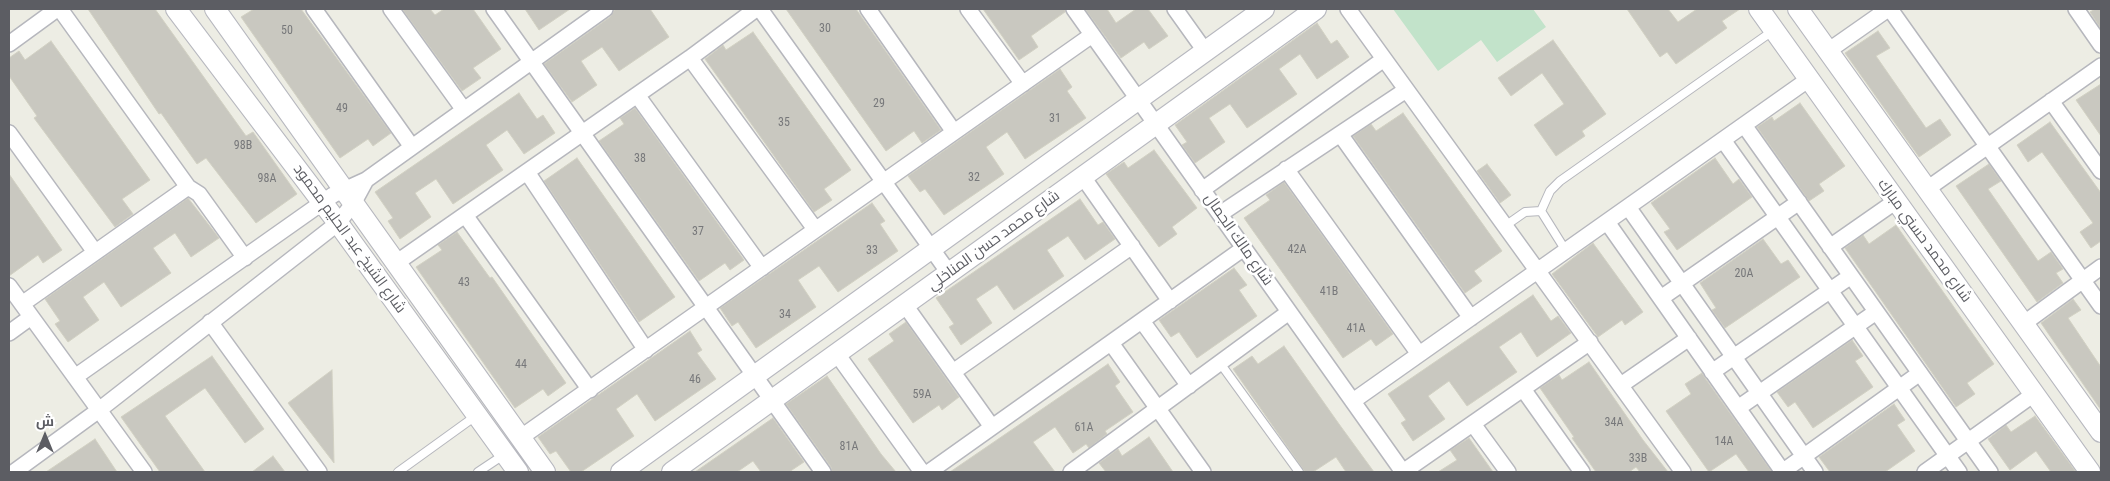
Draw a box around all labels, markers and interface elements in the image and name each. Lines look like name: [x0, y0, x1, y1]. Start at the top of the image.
house number: 30: [819, 22, 831, 36]
house number: 50: [281, 24, 293, 38]
house number: 29: [873, 97, 885, 111]
house number: 49: [336, 102, 348, 116]
house number: 31: [1049, 112, 1061, 126]
house number: 35: [778, 116, 790, 130]
house number: 98B: [234, 139, 252, 153]
house number: 38: [634, 152, 646, 166]
street label: شارع الشيخ عبد الحليم محمود: [289, 161, 409, 317]
house number: 32: [968, 171, 980, 185]
house number: 98A: [258, 172, 276, 186]
street label: شارع محمد حسني مبارك: [1873, 176, 1975, 306]
street label: شارع محمد حسن المناخلي: [924, 187, 1064, 295]
street label: شارع مالك الجمال: [1200, 191, 1276, 289]
house number: 37: [692, 225, 704, 239]
house number: 42A: [1288, 243, 1306, 257]
house number: 33: [866, 244, 878, 258]
house number: 20A: [1735, 267, 1753, 281]
house number: 43: [458, 276, 470, 290]
house number: 41B: [1320, 285, 1338, 299]
house number: 34: [779, 308, 791, 322]
house number: 41A: [1347, 322, 1365, 336]
house number: 44: [515, 358, 527, 372]
house number: 46: [689, 373, 701, 387]
house number: 59A: [913, 388, 931, 402]
north arrow: [20, 411, 70, 461]
text: ش: [36, 413, 54, 429]
house number: 34A: [1605, 416, 1623, 430]
house number: 61A: [1075, 421, 1093, 435]
house number: 14A: [1715, 435, 1733, 449]
house number: 81A: [840, 440, 858, 454]
house number: 33B: [1629, 452, 1647, 466]

